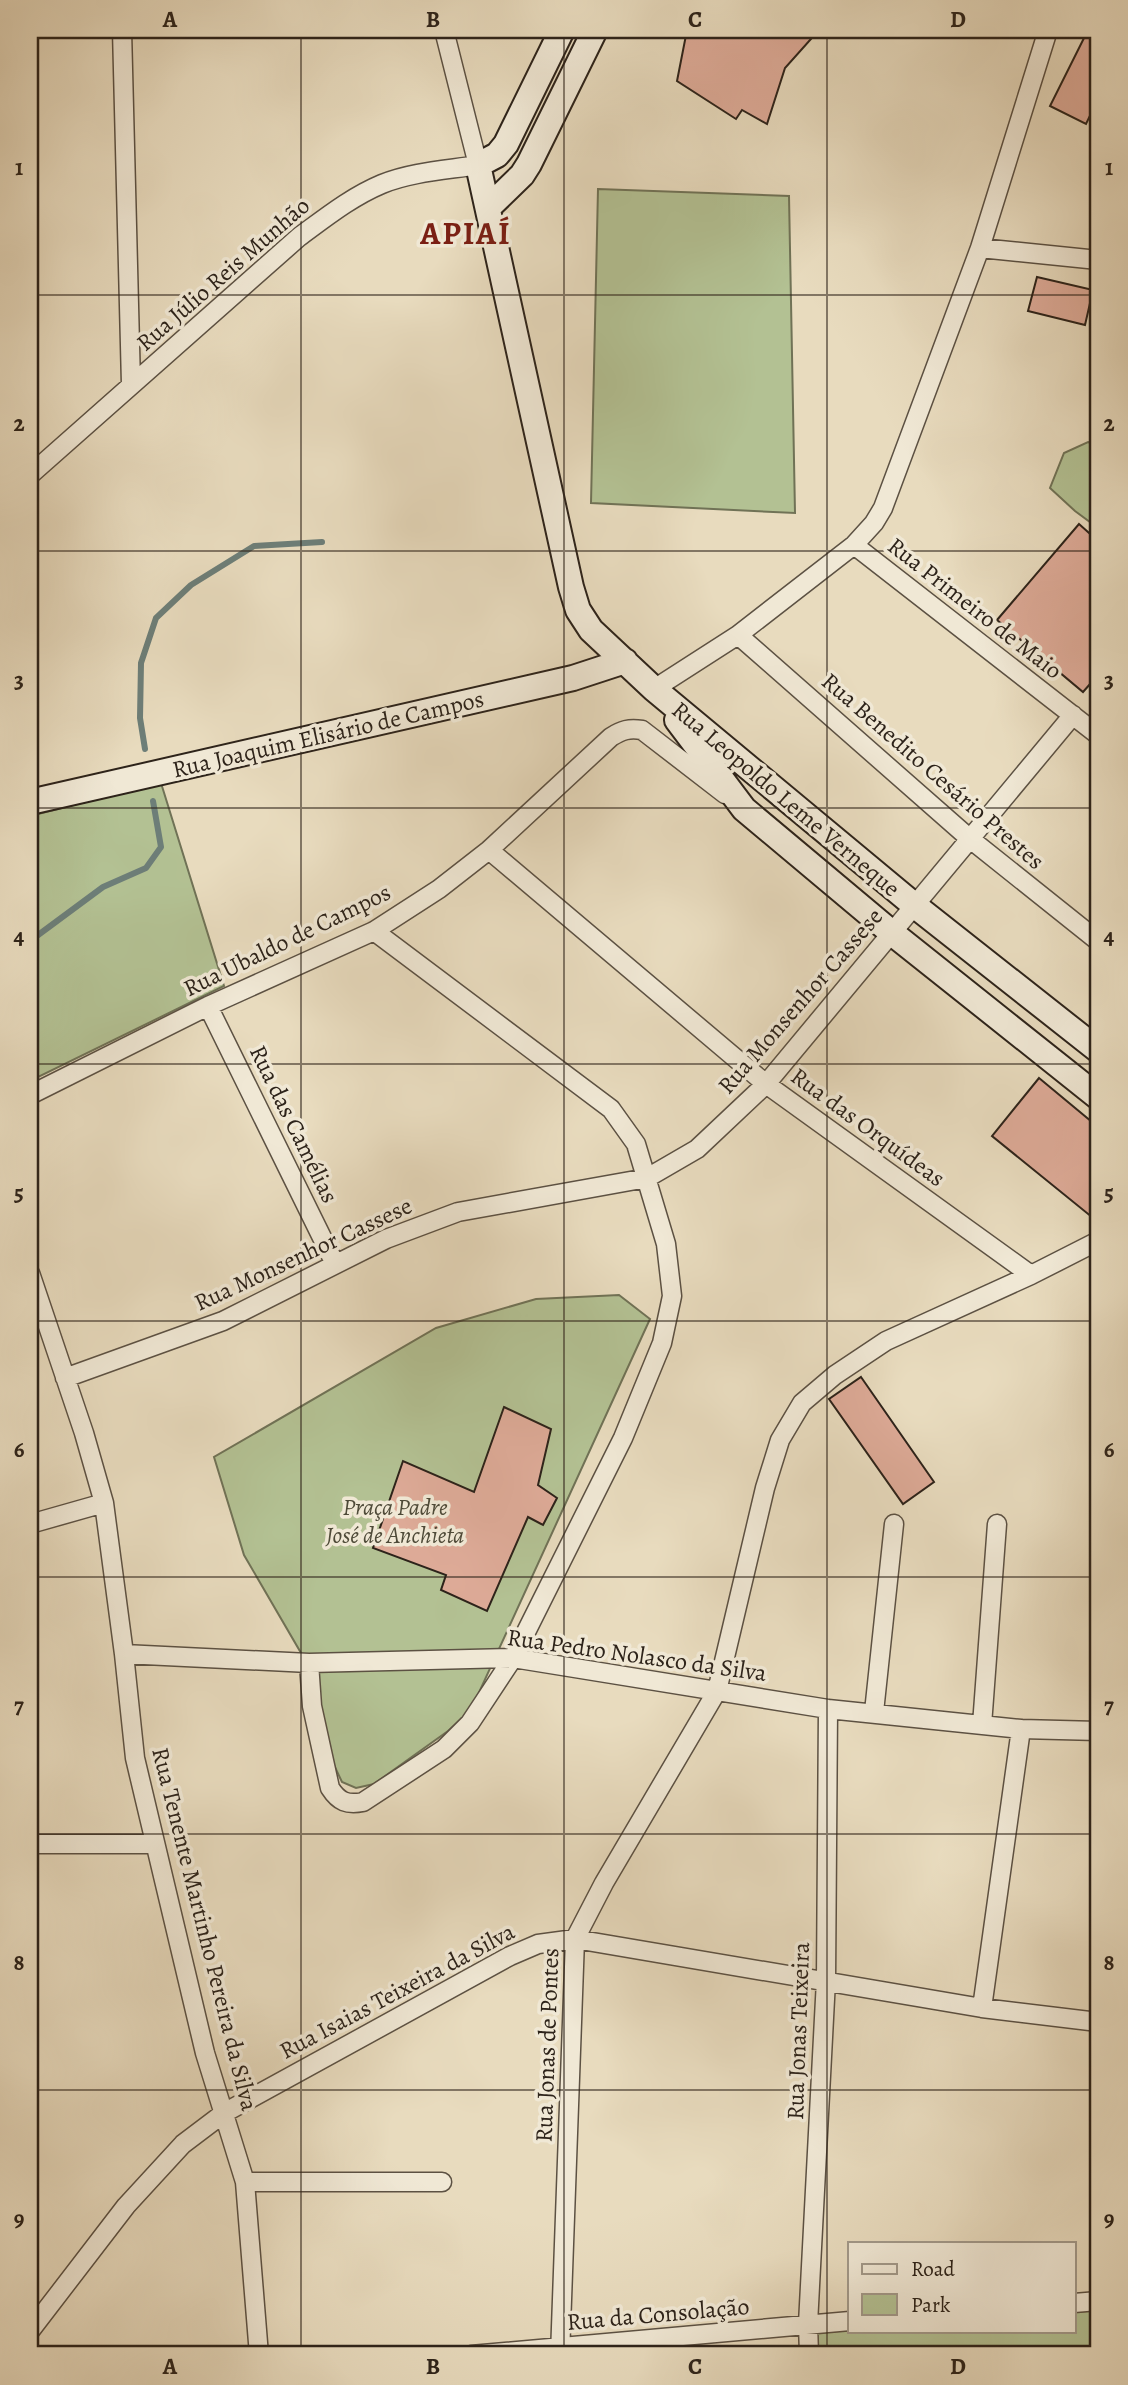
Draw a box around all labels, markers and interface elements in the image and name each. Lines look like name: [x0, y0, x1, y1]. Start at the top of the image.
text: A: [162, 4, 178, 35]
text: B: [426, 4, 440, 35]
text: C: [688, 4, 702, 35]
text: D: [950, 4, 966, 35]
text: 1: [15, 152, 23, 183]
text: 1: [1105, 152, 1113, 183]
street label: Rua Júlio Reis Munhão: [129, 190, 317, 358]
district label: APIAÍ: [419, 211, 512, 255]
text: 2: [13, 408, 25, 439]
text: 2: [1103, 408, 1115, 439]
street label: Rua Primeiro de Maio: [881, 530, 1069, 686]
text: 3: [14, 665, 24, 696]
street label: Rua Benedito Cesário Prestes: [815, 665, 1051, 877]
text: 3: [1104, 665, 1114, 696]
street label: Rua Joaquim Elisário de Campos: [169, 683, 487, 785]
street label: Rua Leopoldo Leme Verneque: [665, 694, 907, 904]
street label: Rua Ubaldo de Campos: [178, 876, 396, 1004]
street label: Rua Monsenhor Cassese: [710, 901, 890, 1101]
text: 4: [14, 921, 25, 952]
text: 4: [1104, 921, 1115, 952]
street label: Rua das Camélias: [242, 1040, 346, 1208]
street label: Rua das Orquídeas: [784, 1060, 952, 1194]
text: 5: [14, 1177, 24, 1208]
text: 5: [1104, 1177, 1114, 1208]
street label: Rua Monsenhor Cassese: [189, 1189, 417, 1319]
text: 6: [14, 1434, 25, 1465]
text: 6: [1104, 1434, 1115, 1465]
park label: Praça Padre José de Anchieta: [325, 1491, 464, 1551]
street label: Rua Pedro Nolasco da Silva: [505, 1621, 770, 1689]
text: 7: [14, 1690, 24, 1721]
text: 7: [1104, 1690, 1114, 1721]
street label: Rua Tenente Martinho Pereira da Silva: [144, 1744, 266, 2115]
street label: Rua Isaias Teixeira da Silva: [274, 1915, 521, 2067]
street label: Rua Jonas Teixeira: [779, 1941, 817, 2121]
text: 8: [13, 1947, 25, 1978]
street label: Rua Jonas de Pontes: [528, 1947, 566, 2143]
text: 8: [1103, 1947, 1115, 1978]
text: 9: [14, 2203, 24, 2234]
text: 9: [1104, 2203, 1114, 2234]
legend: [848, 2242, 1076, 2332]
text: Road: [911, 2255, 955, 2283]
street label: Rua da Consolação: [565, 2290, 751, 2338]
text: Park: [911, 2291, 951, 2319]
text: A: [162, 2351, 178, 2382]
text: B: [426, 2351, 440, 2382]
text: C: [688, 2351, 702, 2382]
text: D: [950, 2351, 966, 2382]

